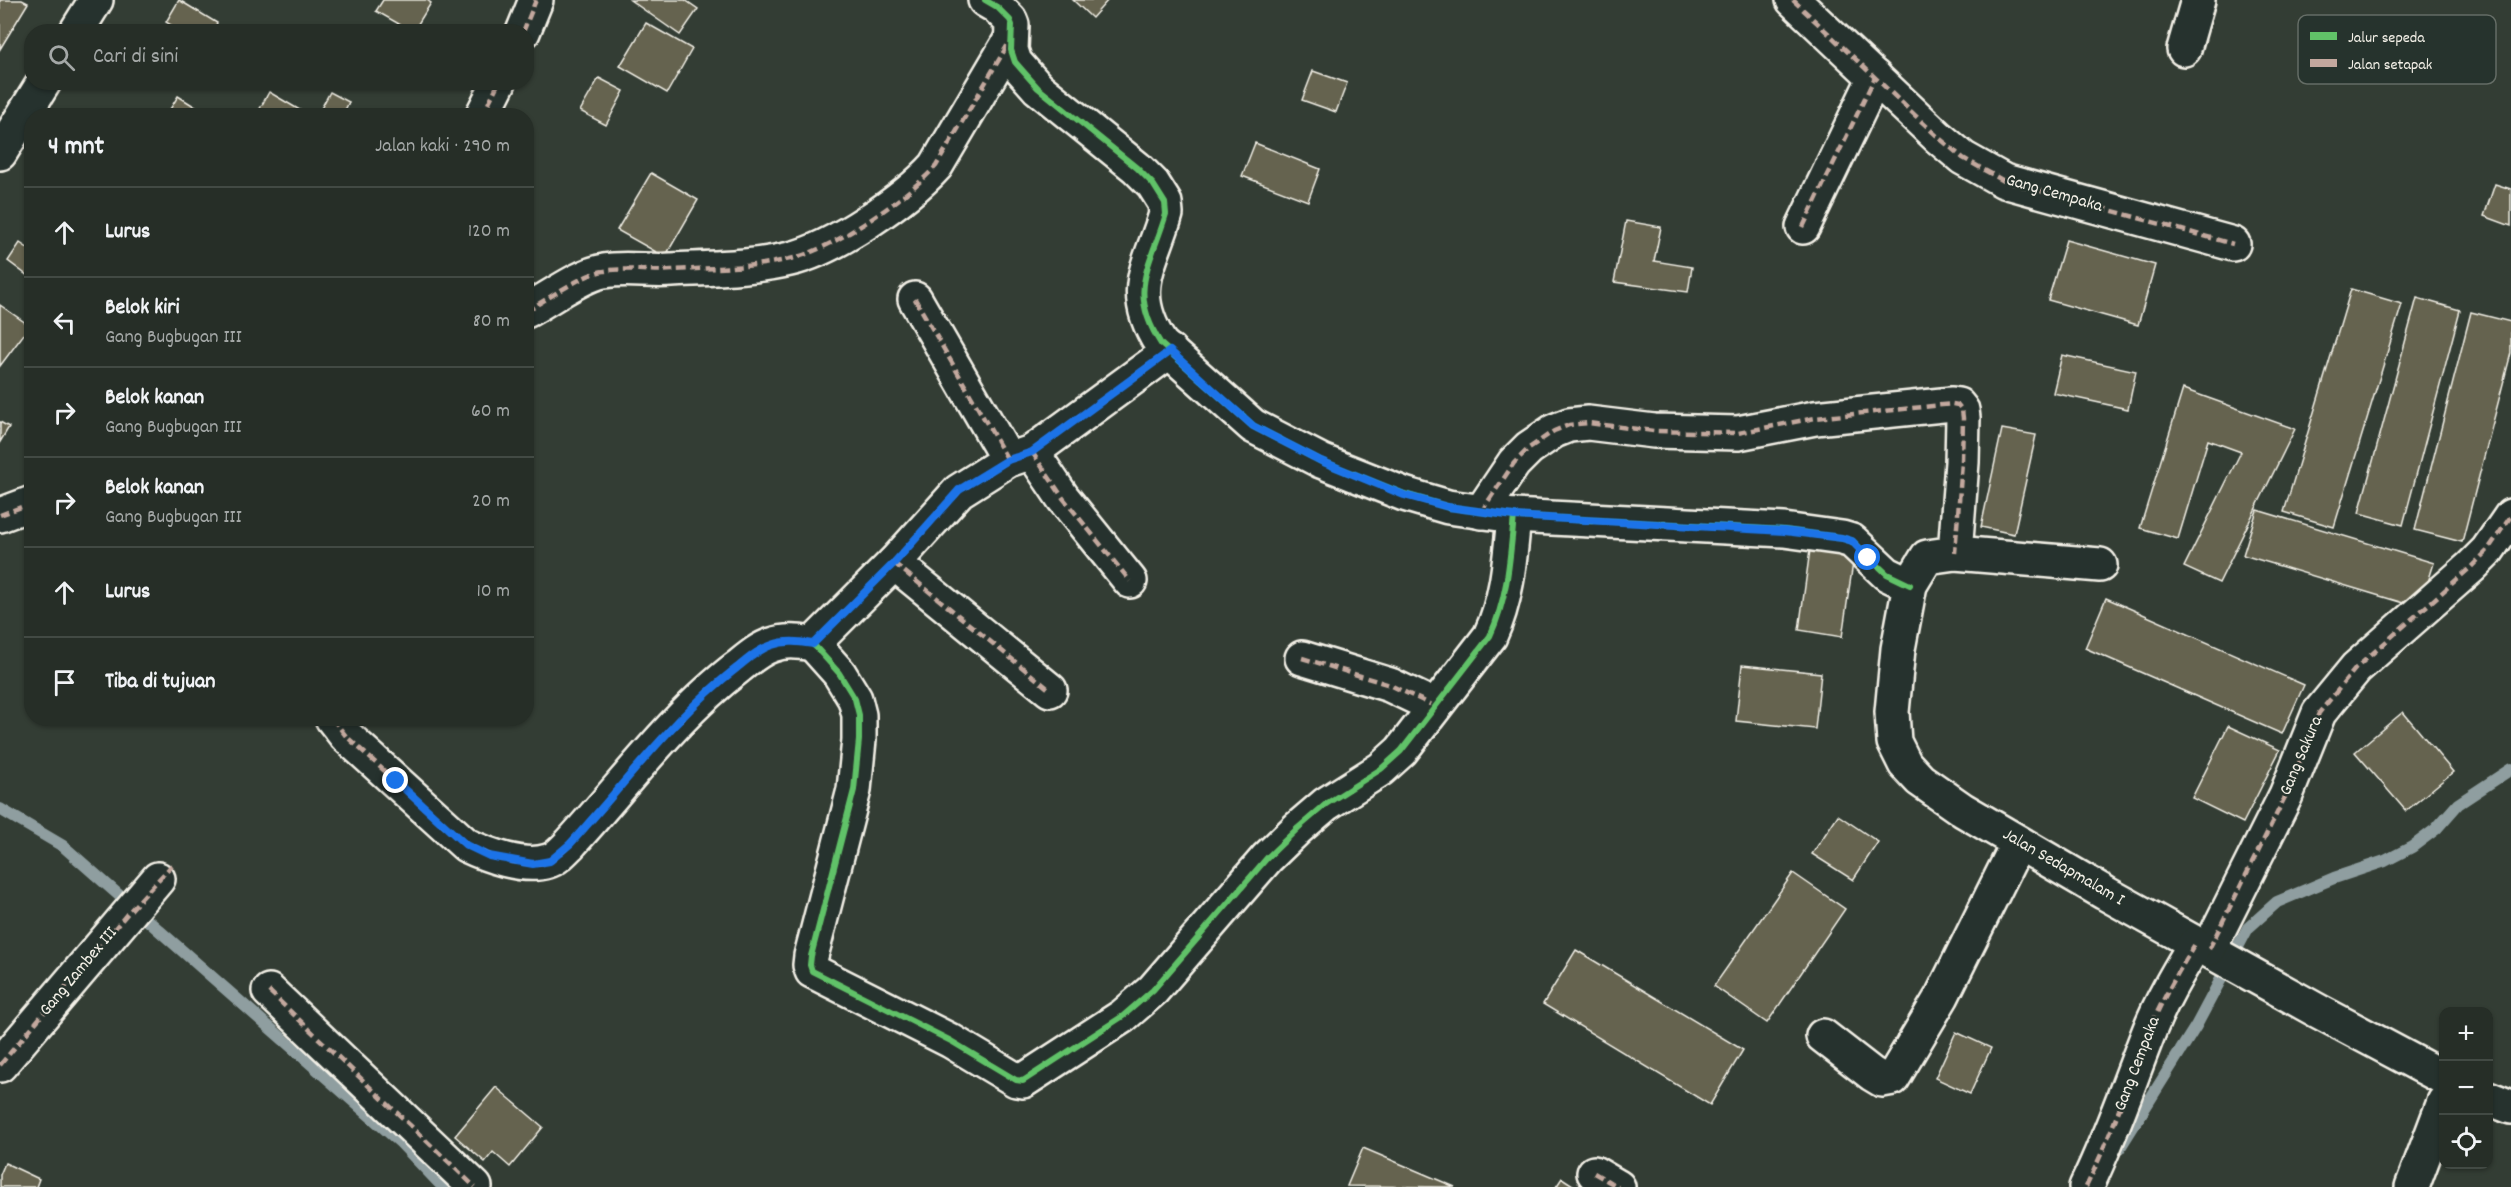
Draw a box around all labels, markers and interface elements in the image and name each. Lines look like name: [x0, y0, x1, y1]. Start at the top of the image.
legend: [2298, 15, 2496, 84]
search box: [24, 24, 534, 90]
text: Jalur sepeda: [2348, 27, 2425, 50]
icon: search: [45, 41, 78, 74]
text: Cari di sini: [93, 42, 178, 73]
text: Jalan setapak: [2348, 54, 2432, 77]
text: 4 mnt: [48, 129, 104, 166]
text: Jalan kaki · 290 m: [375, 133, 510, 161]
street label: Gang Cempaka: [2003, 168, 2106, 220]
icon: ahead: [48, 216, 81, 249]
text: Lurus: [105, 217, 150, 248]
text: 120 m: [468, 218, 510, 246]
text: Belok kiri: [105, 293, 179, 324]
icon: left: [48, 306, 81, 339]
text: 80 m: [473, 308, 510, 336]
text: Gang Bugbugan III: [105, 324, 242, 352]
text: Belok kanan: [105, 383, 204, 414]
icon: right: [48, 396, 81, 429]
text: 60 m: [471, 398, 510, 426]
text: Gang Bugbugan III: [105, 414, 242, 442]
text: Belok kanan: [105, 473, 204, 504]
icon: right: [48, 486, 81, 519]
text: 20 m: [472, 488, 510, 516]
text: Gang Bugbugan III: [105, 504, 242, 532]
route start: [1854, 544, 1880, 570]
icon: ahead: [48, 576, 81, 609]
text: Lurus: [105, 577, 150, 608]
text: 10 m: [476, 578, 510, 606]
icon: arrive: [48, 666, 81, 699]
text: Tiba di tujuan: [105, 667, 215, 698]
street label: Gang Sakura: [2274, 712, 2330, 800]
route end: [382, 767, 408, 793]
street label: Jalan Sedapmalam I: [1998, 823, 2129, 913]
street label: Gang Zambex III: [34, 922, 124, 1022]
map controls: [2439, 1007, 2493, 1169]
button: +: [2439, 1007, 2493, 1061]
street label: Gang Cempaka: [2108, 1013, 2168, 1115]
button: −: [2439, 1061, 2493, 1115]
button: locate: [2439, 1115, 2493, 1169]

